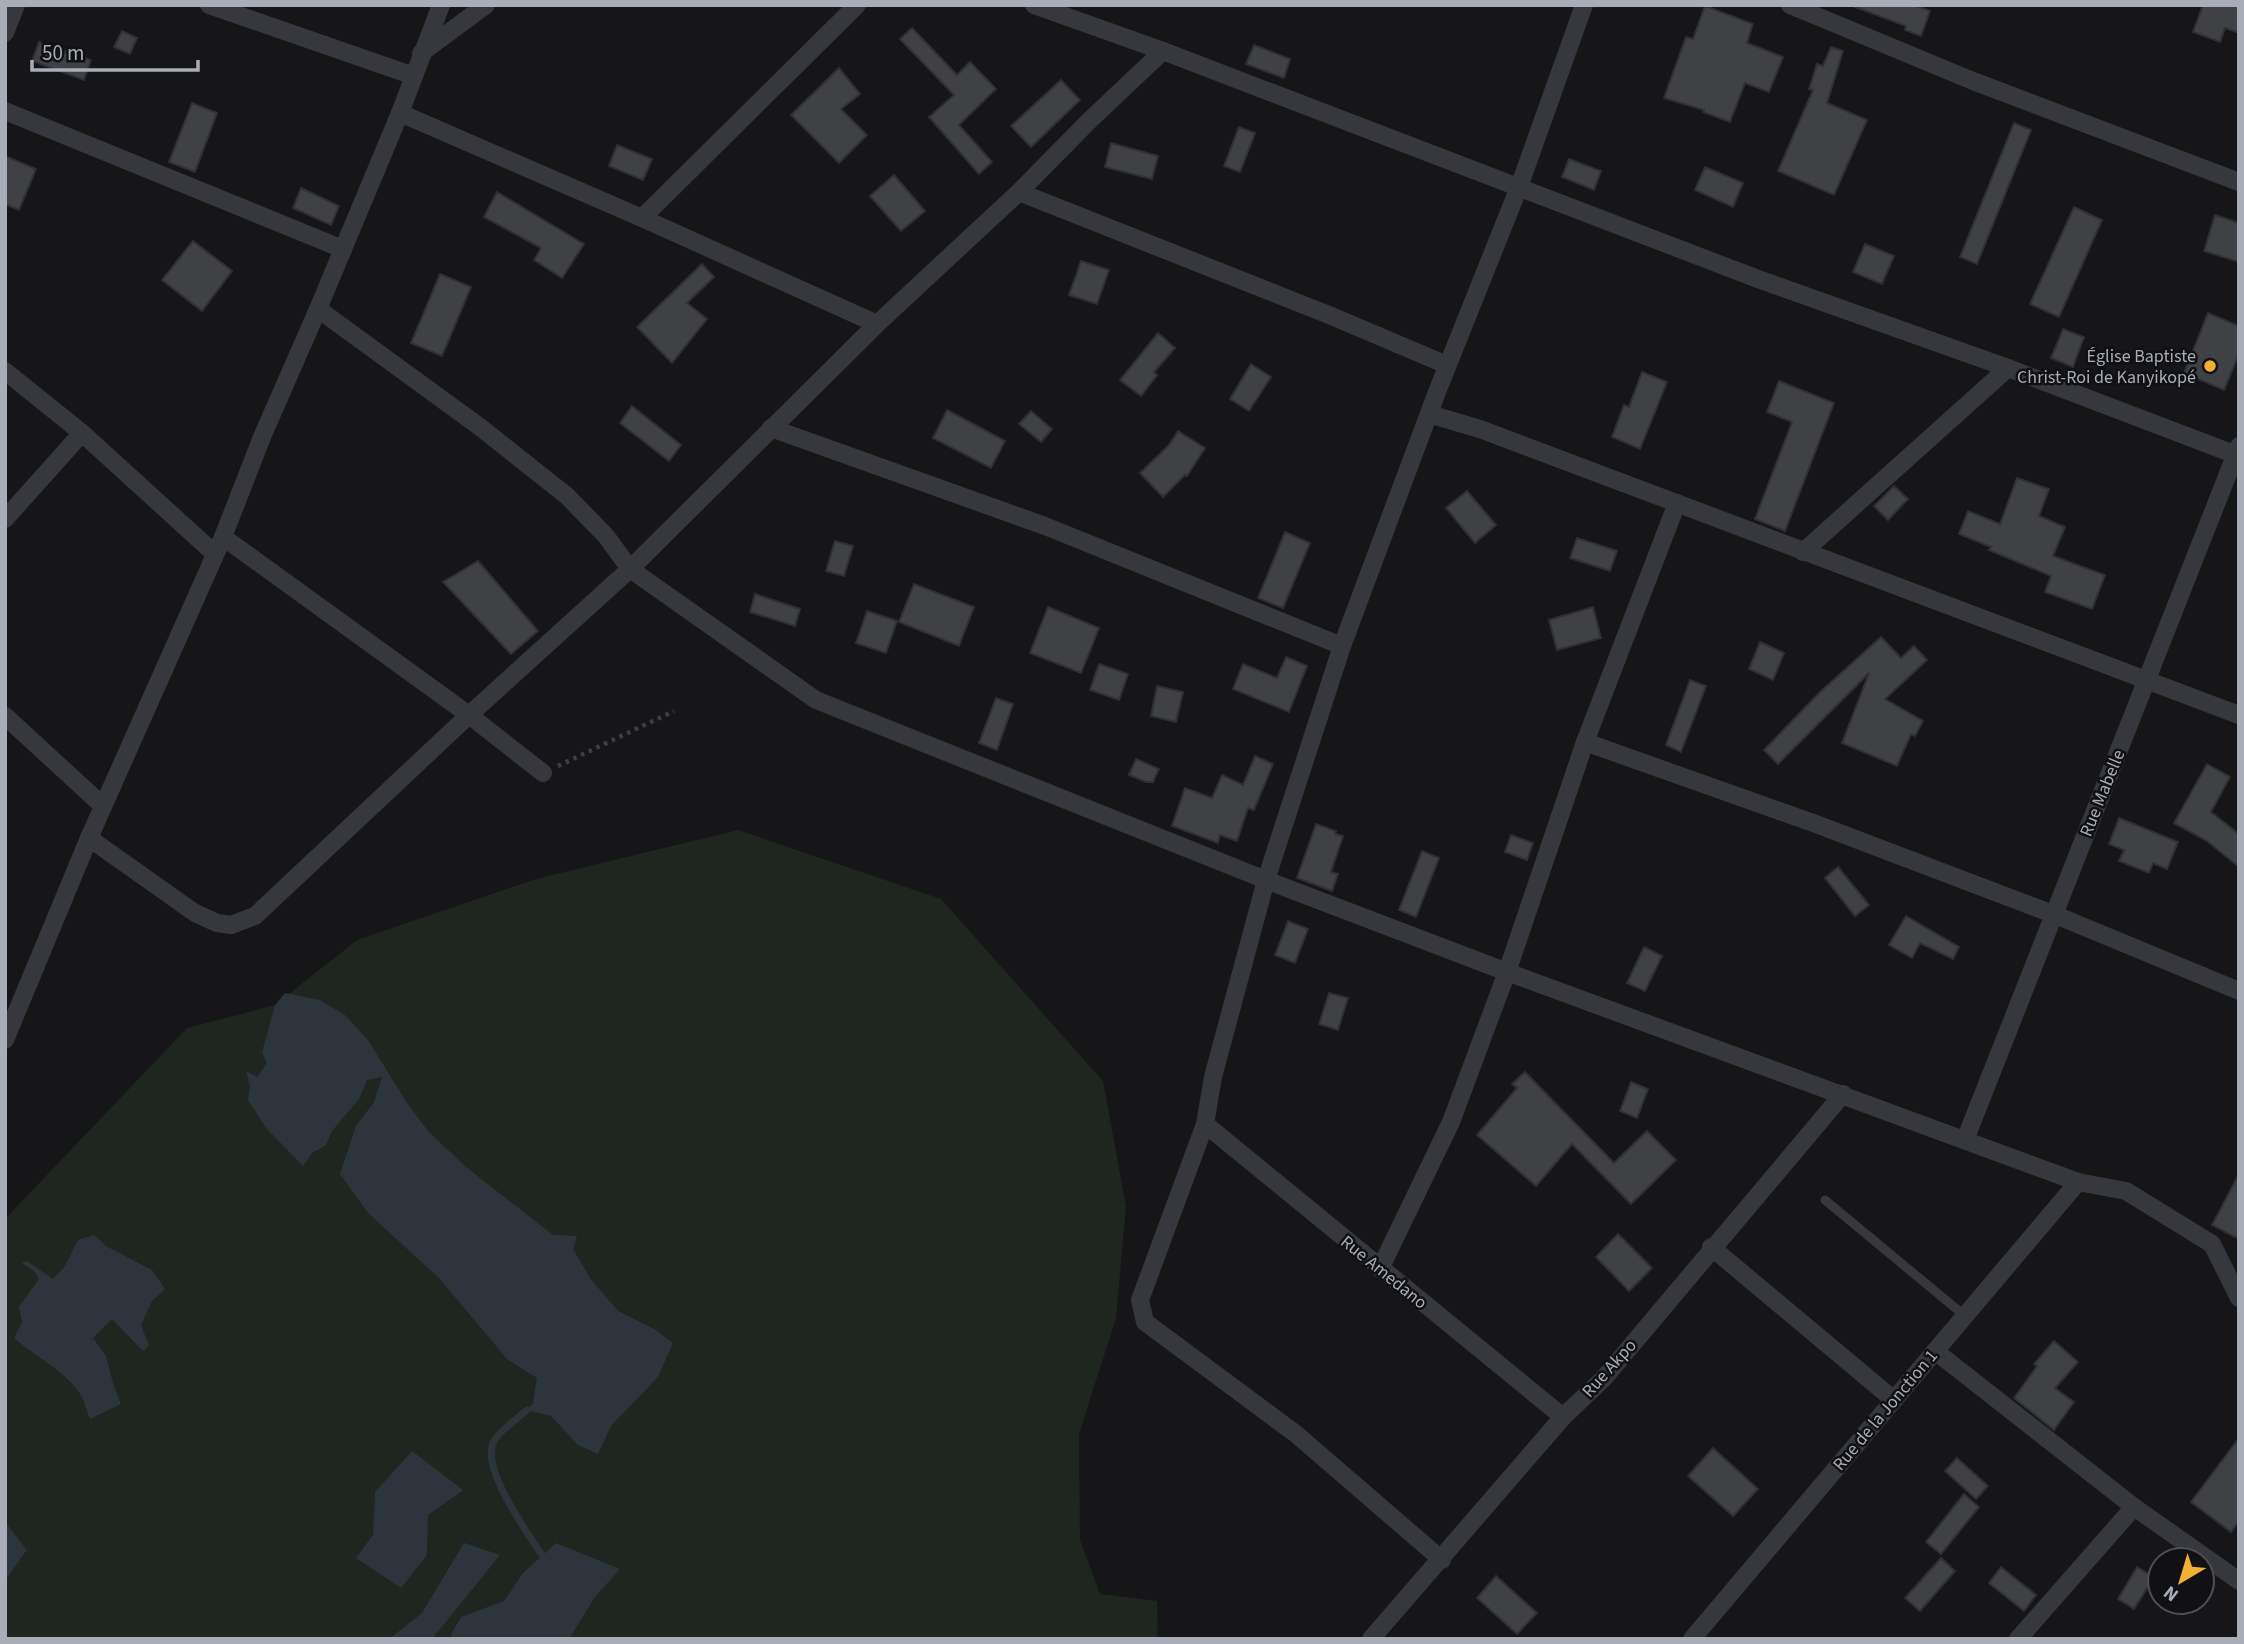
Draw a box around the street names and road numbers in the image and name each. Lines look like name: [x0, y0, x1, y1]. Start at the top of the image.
street label: Rue Mabelle: [2074, 746, 2131, 840]
street label: Rue Amedano: [1335, 1230, 1432, 1315]
street label: Rue Akpo: [1576, 1334, 1642, 1403]
street label: Rue de la Jonction 1: [1827, 1344, 1944, 1476]

